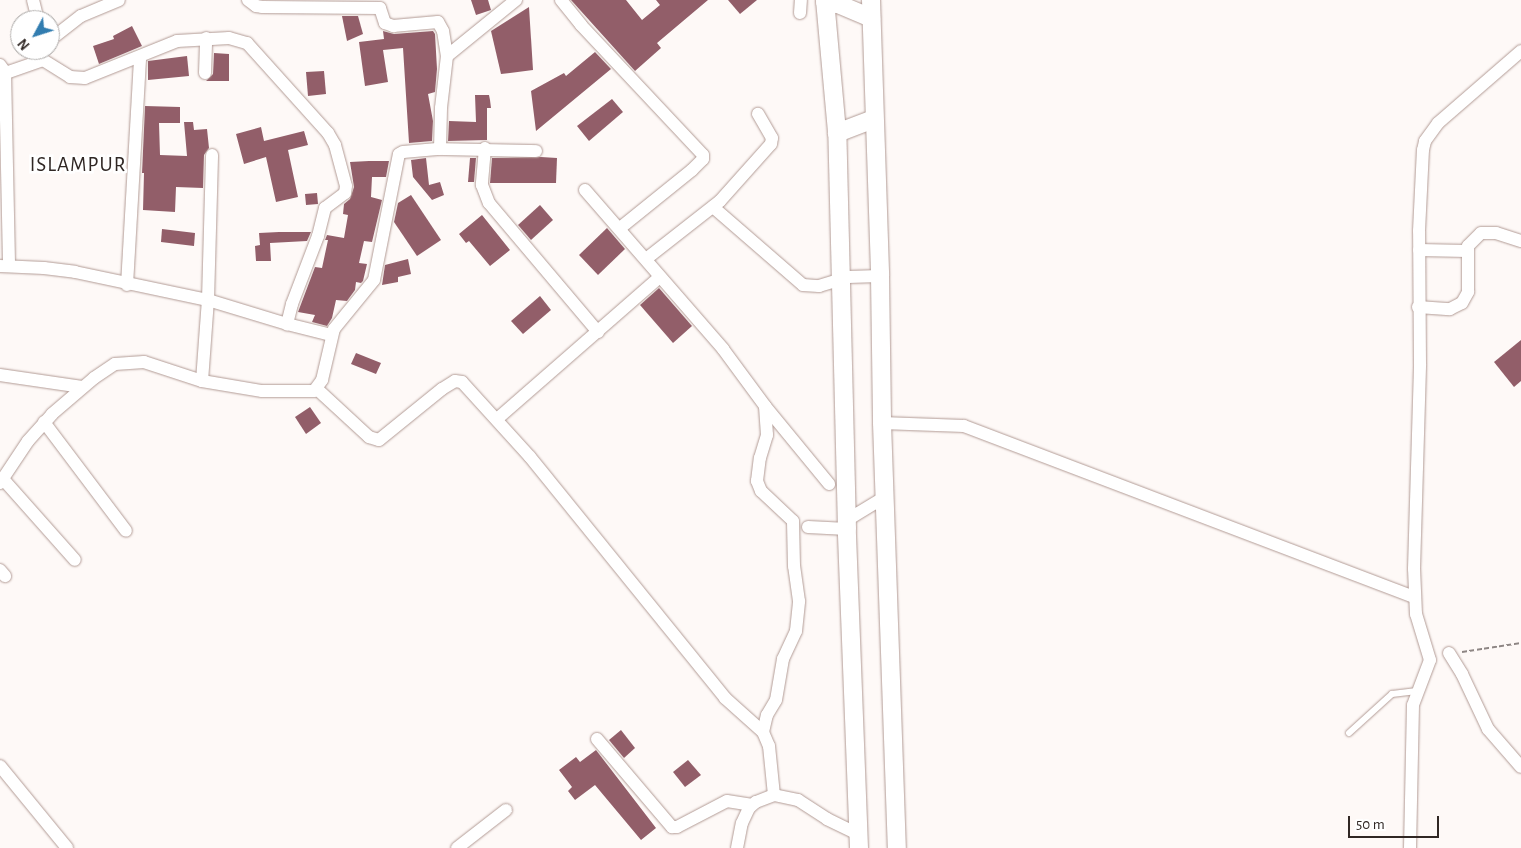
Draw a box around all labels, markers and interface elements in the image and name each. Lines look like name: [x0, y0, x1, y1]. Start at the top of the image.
north arrow: [10, 10, 60, 60]
text: N: [16, 36, 33, 52]
district label: ISLAMPUR: [29, 152, 127, 178]
scale bar: [1351, 806, 1442, 838]
text: 50 m: [1356, 817, 1385, 832]

